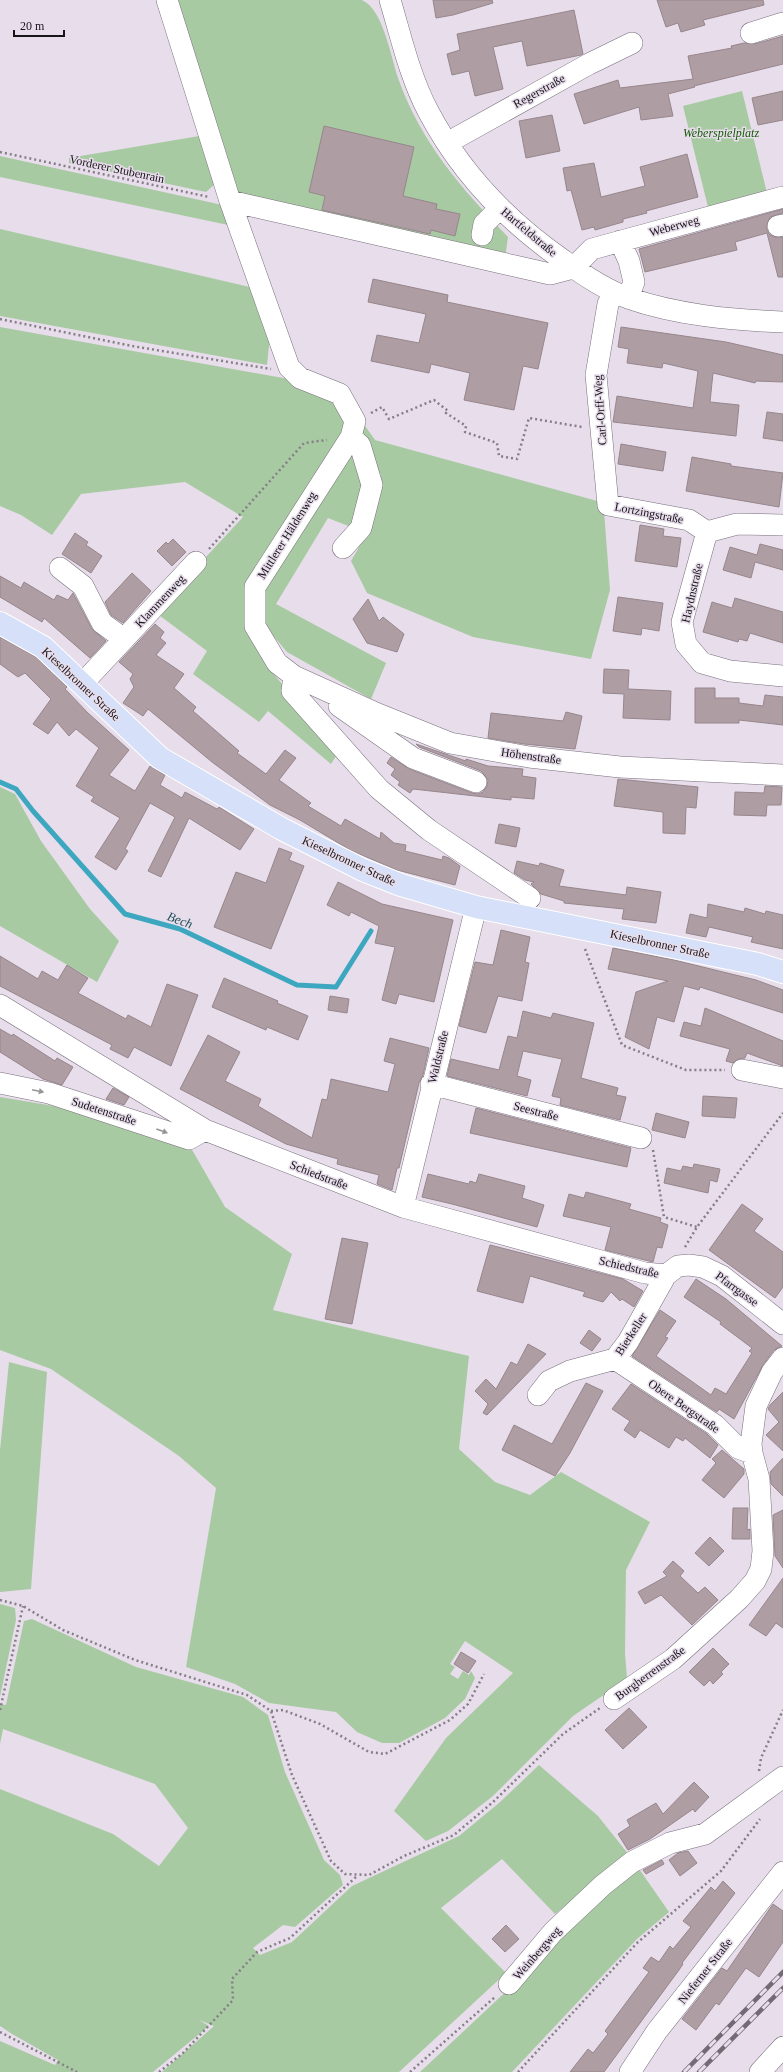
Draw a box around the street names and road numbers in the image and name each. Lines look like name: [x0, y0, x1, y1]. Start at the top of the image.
street label: Regerstraße: [511, 71, 567, 111]
street label: Vorderer Stubenrain: [68, 152, 166, 186]
street label: Hartfeldstraße: [498, 205, 560, 259]
street label: Weberweg: [648, 213, 700, 239]
street label: Carl-Orff-Weg: [591, 374, 609, 446]
street label: Mittlerer Häldenweg: [254, 489, 320, 581]
street label: Lortzingstraße: [613, 499, 685, 527]
street label: Haydnstraße: [678, 562, 706, 624]
street label: Klammenweg: [132, 572, 188, 630]
street label: Kieselbronner Straße: [39, 644, 123, 724]
street label: Höhenstraße: [500, 745, 562, 767]
street label: Kieselbronner Straße: [300, 833, 398, 889]
street label: Kieselbronner Straße: [609, 927, 711, 961]
street label: Waldstraße: [425, 1029, 451, 1085]
street label: Sudetenstraße: [70, 1094, 138, 1128]
street label: Seestraße: [512, 1099, 560, 1123]
street label: Schiedstraße: [288, 1157, 350, 1193]
street label: Schiedstraße: [598, 1253, 660, 1281]
street label: Pfarrgasse: [713, 1269, 761, 1309]
street label: Bierkeller: [612, 1310, 650, 1358]
street label: Obere Bergstraße: [646, 1376, 722, 1436]
street label: Burgherrenstraße: [612, 1643, 688, 1703]
street label: Weinbergweg: [510, 1923, 564, 1983]
street label: Nieferner Straße: [675, 1935, 735, 2007]

